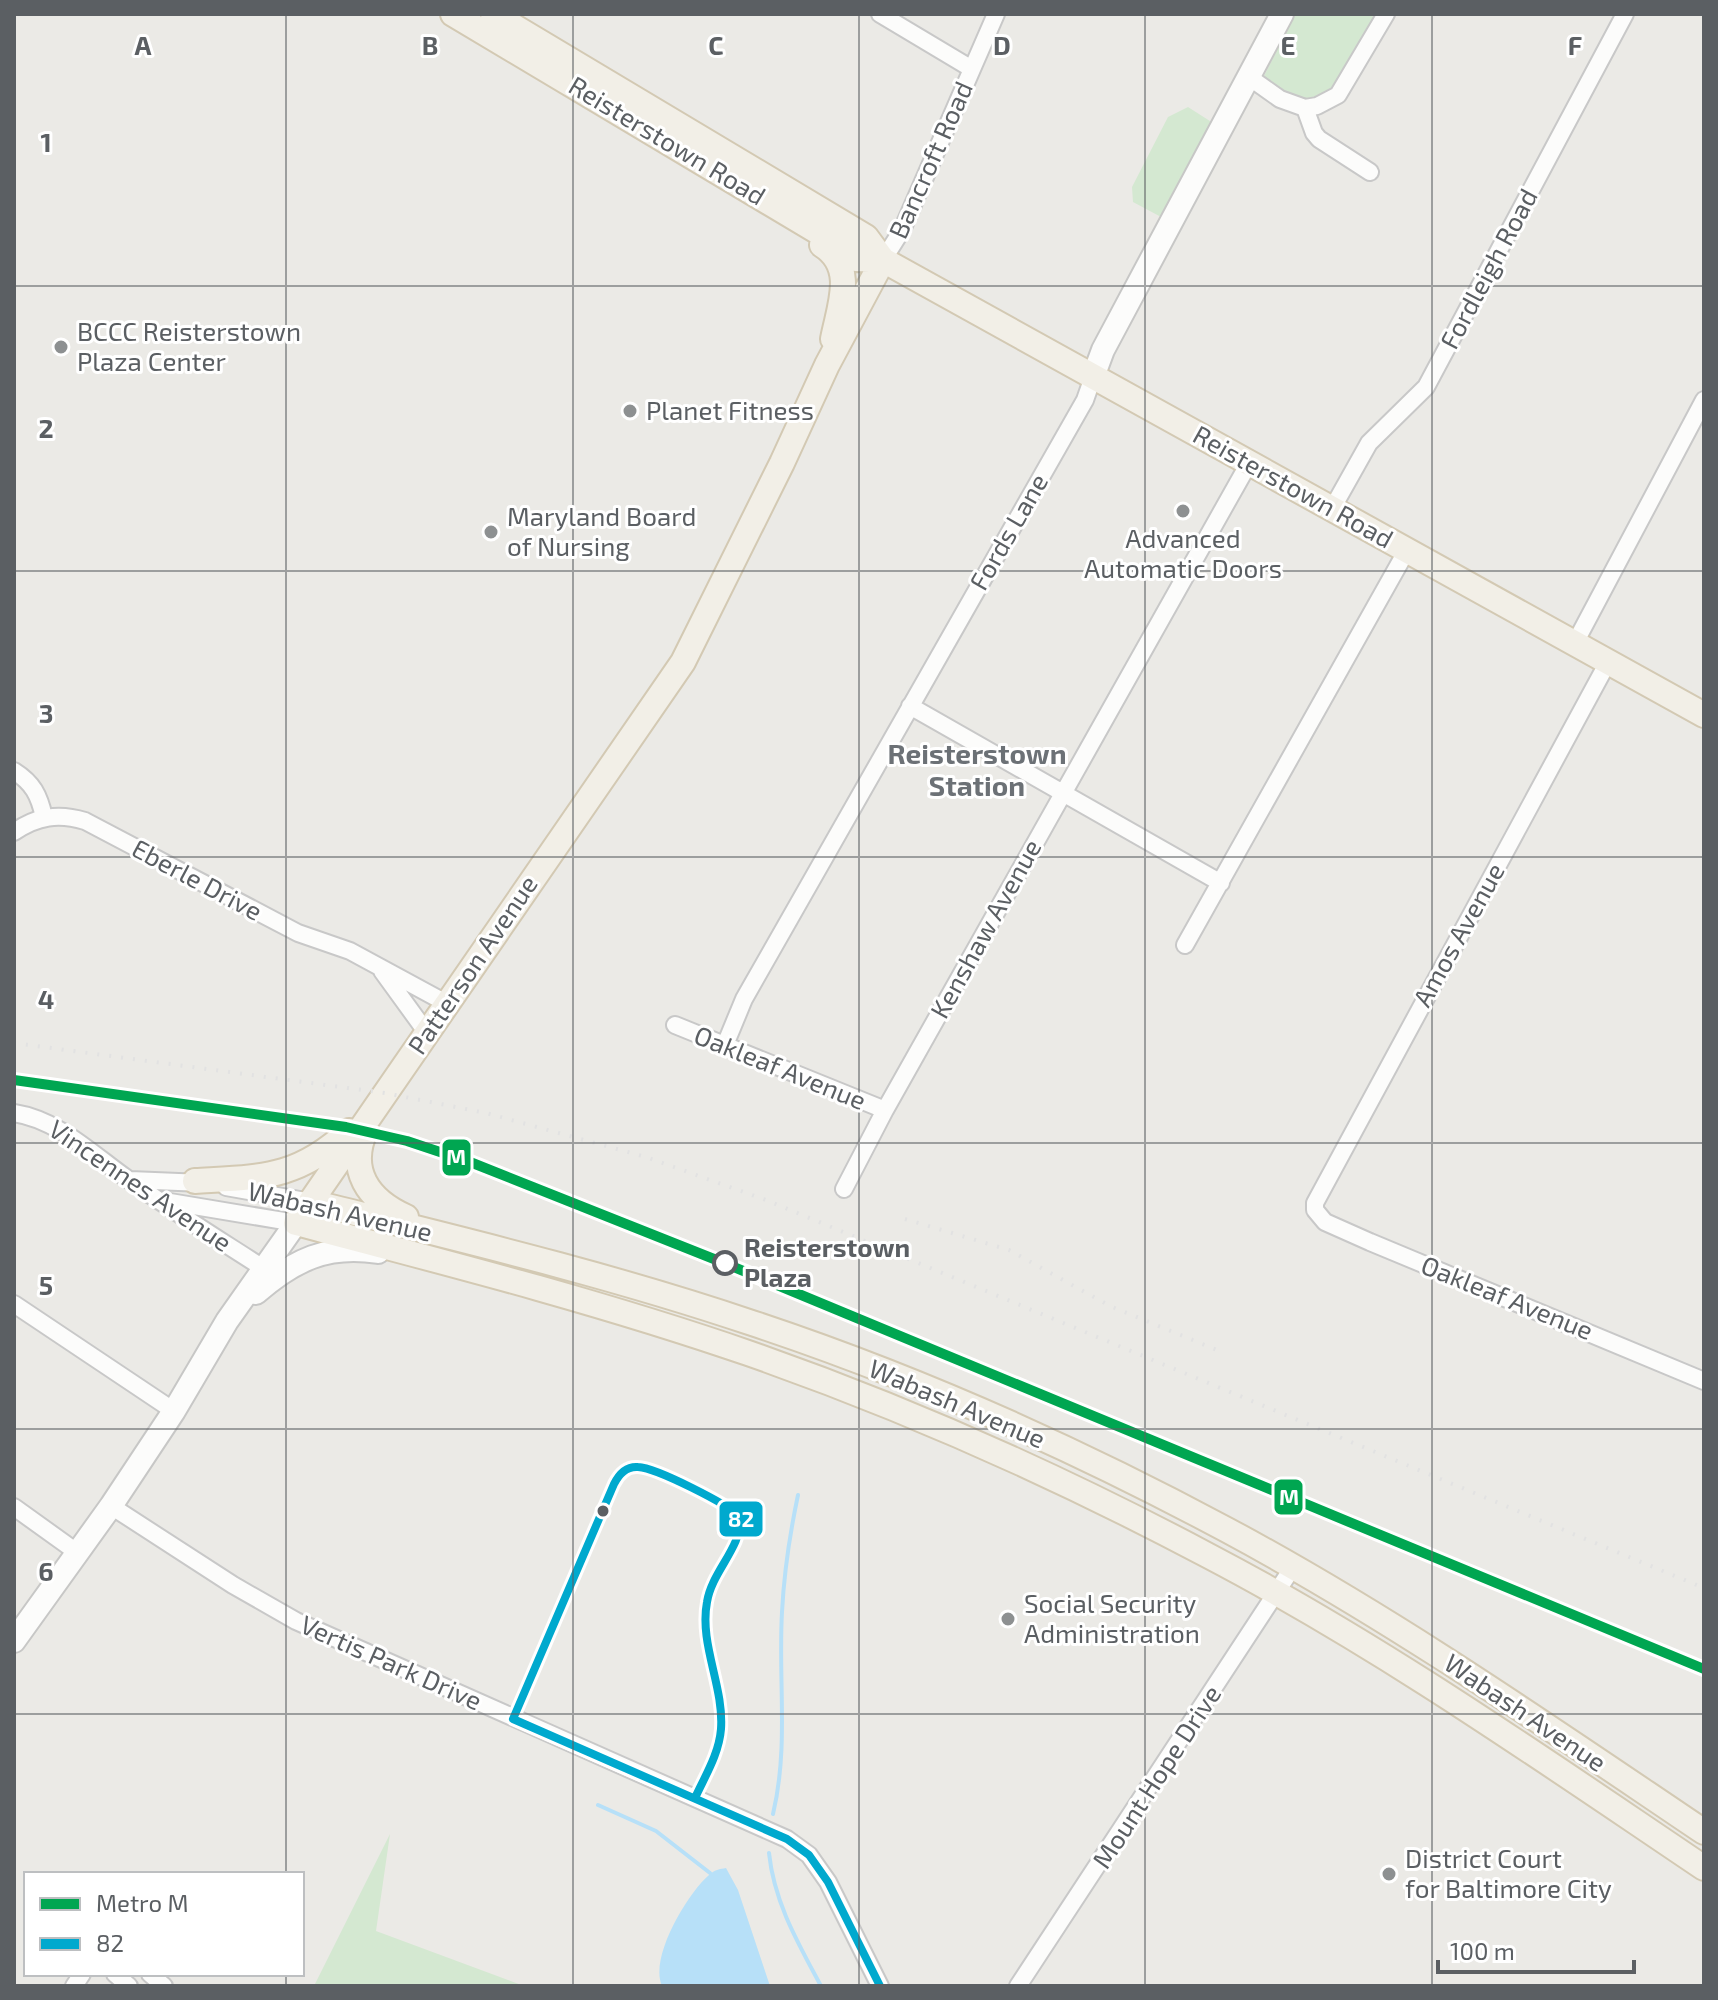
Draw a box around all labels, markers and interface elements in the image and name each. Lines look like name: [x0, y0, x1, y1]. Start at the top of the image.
text: A: [135, 29, 152, 60]
text: B: [422, 29, 438, 60]
text: C: [708, 29, 724, 60]
text: D: [993, 29, 1011, 60]
text: E: [1280, 29, 1296, 60]
text: F: [1568, 29, 1582, 60]
street label: Reisterstown Road: [564, 69, 772, 211]
street label: Bancroft Road: [881, 76, 978, 243]
text: 1: [40, 126, 52, 157]
street label: Fordleigh Road: [1432, 183, 1543, 354]
place label: BCCC Reisterstown Plaza Center: [77, 315, 301, 376]
marker: BCCC Reisterstown Plaza Center: [52, 338, 70, 356]
place label: Planet Fitness: [646, 394, 814, 425]
marker: Planet Fitness: [621, 402, 639, 420]
text: 2: [38, 412, 54, 443]
street label: Reisterstown Road: [1188, 418, 1399, 554]
street label: Fords Lane: [962, 468, 1053, 595]
place label: Maryland Board of Nursing: [507, 500, 696, 561]
marker: Advanced Automatic Doors: [1174, 502, 1192, 520]
place label: Advanced Automatic Doors: [1084, 522, 1282, 583]
marker: Maryland Board of Nursing: [482, 523, 500, 541]
text: 3: [39, 697, 53, 728]
district label: Reisterstown Station: [888, 736, 1066, 802]
street label: Eberle Drive: [127, 831, 268, 926]
street label: Kenshaw Avenue: [923, 833, 1047, 1023]
street label: Amos Avenue: [1406, 857, 1510, 1011]
street label: Patterson Avenue: [400, 869, 543, 1060]
text: 4: [38, 983, 54, 1014]
street label: Oakleaf Avenue: [690, 1018, 871, 1115]
street label: Vincennes Avenue: [44, 1112, 238, 1257]
line badge: M: [441, 1138, 472, 1177]
text: M: [446, 1143, 466, 1169]
street label: Wabash Avenue: [245, 1174, 436, 1247]
place label: Reisterstown Plaza: [744, 1231, 910, 1292]
street label: Oakleaf Avenue: [1417, 1248, 1598, 1345]
marker: Reisterstown Plaza: [713, 1251, 737, 1275]
text: 5: [39, 1269, 53, 1300]
street label: Wabash Avenue: [865, 1352, 1050, 1454]
line badge: M: [1273, 1478, 1304, 1516]
text: M: [1279, 1483, 1299, 1509]
line badge: 82: [718, 1500, 764, 1538]
unlabelled marker: [595, 1503, 611, 1519]
text: 82: [728, 1505, 754, 1531]
text: 6: [38, 1555, 54, 1586]
place label: Social Security Administration: [1024, 1587, 1200, 1648]
street label: Vertis Park Drive: [296, 1608, 487, 1715]
marker: Social Security Administration: [999, 1610, 1017, 1628]
street label: Wabash Avenue: [1439, 1646, 1613, 1777]
street label: Mount Hope Drive: [1085, 1679, 1226, 1873]
place label: District Court for Baltimore City: [1405, 1842, 1612, 1903]
marker: District Court for Baltimore City: [1380, 1865, 1398, 1883]
legend: [24, 1872, 304, 1976]
text: Metro M: [96, 1888, 188, 1917]
scale bar: [1438, 1924, 1634, 1974]
text: 82: [96, 1928, 124, 1957]
text: 100 m: [1450, 1936, 1515, 1965]

